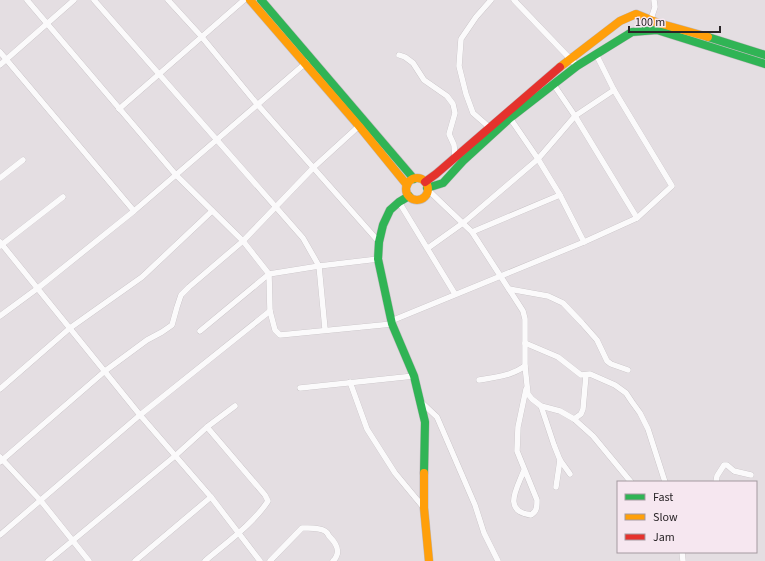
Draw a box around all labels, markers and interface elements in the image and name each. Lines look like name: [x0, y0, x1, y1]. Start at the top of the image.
scale bar: [629, 8, 720, 34]
text: 100 m: [635, 14, 665, 31]
legend: [617, 481, 757, 553]
text: Fast: [653, 489, 673, 506]
text: Slow: [653, 509, 678, 526]
text: Jam: [653, 529, 675, 546]

